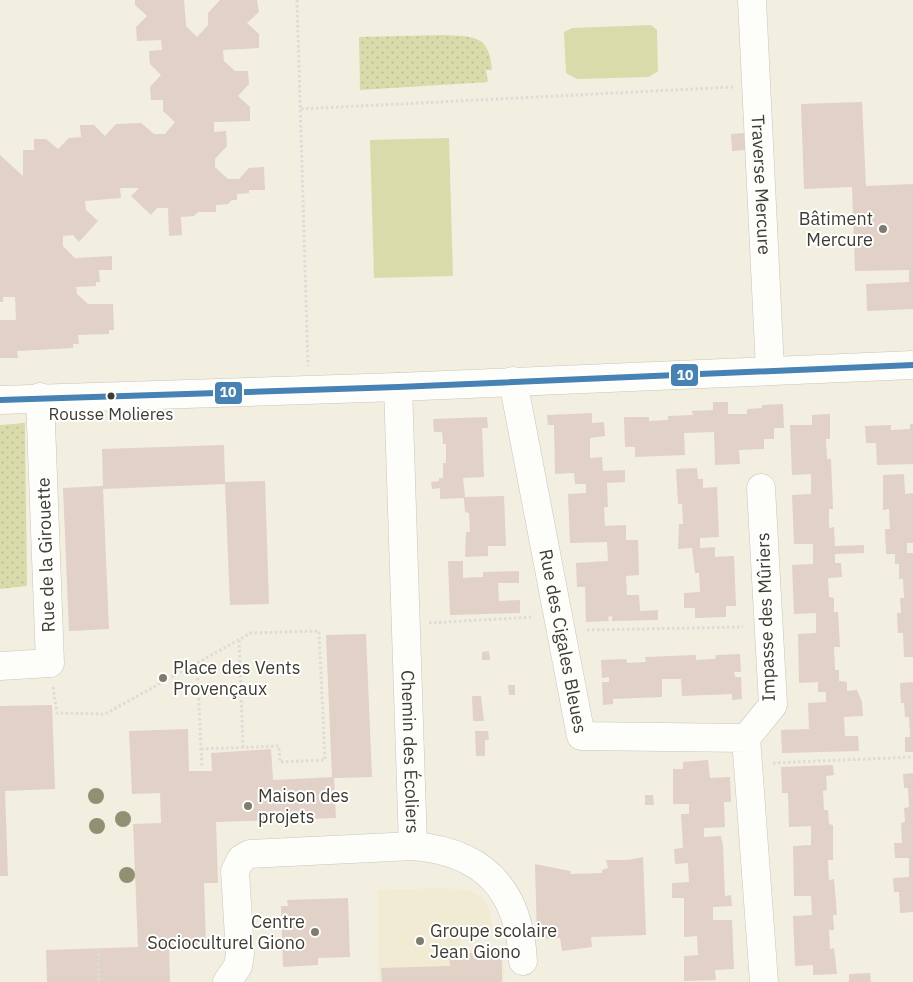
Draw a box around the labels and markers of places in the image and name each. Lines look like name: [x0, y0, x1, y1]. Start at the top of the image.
place label: Bâtiment Mercure: [799, 207, 873, 251]
marker: Bâtiment Mercure: [877, 223, 889, 235]
marker: Rousse Molieres: [106, 391, 116, 401]
place label: Rousse Molieres: [49, 403, 173, 425]
place label: Place des Vents Provençaux: [173, 656, 300, 700]
marker: Place des Vents Provençaux: [157, 672, 169, 684]
place label: Maison des projets: [258, 784, 349, 828]
marker: Maison des projets: [242, 800, 254, 812]
place label: Centre Socioculturel Giono: [147, 910, 305, 954]
place label: Groupe scolaire Jean Giono: [430, 919, 557, 963]
marker: Centre Socioculturel Giono: [309, 926, 321, 938]
marker: Groupe scolaire Jean Giono: [414, 935, 426, 947]

